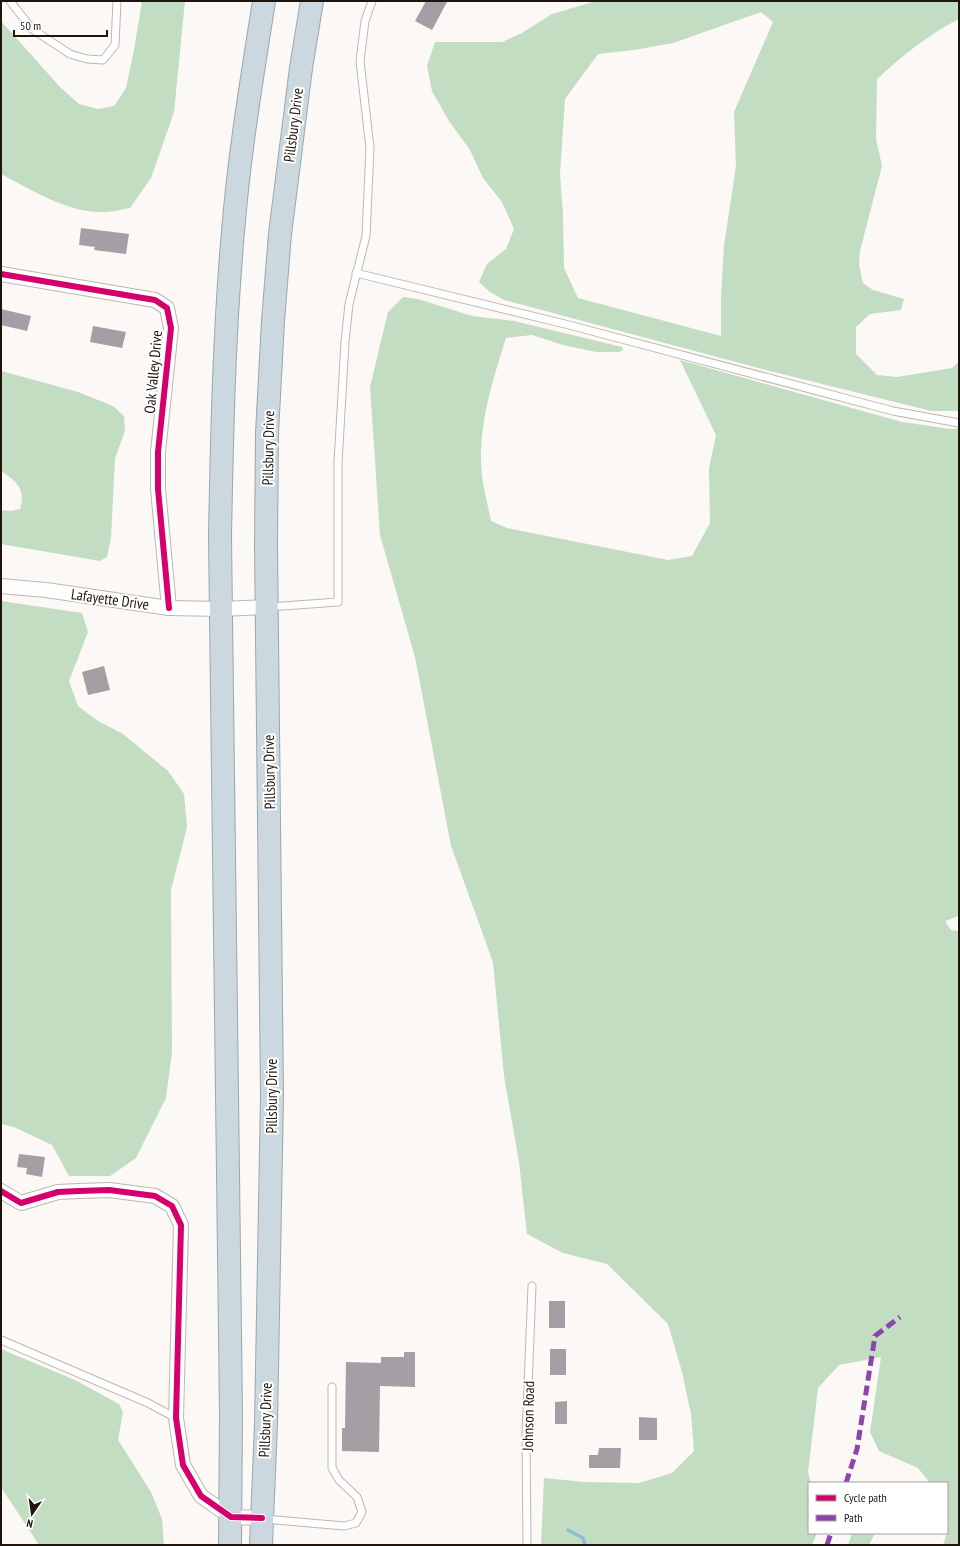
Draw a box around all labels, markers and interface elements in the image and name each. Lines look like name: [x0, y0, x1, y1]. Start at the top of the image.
scale bar: [14, 12, 107, 38]
text: 50 m: [20, 18, 41, 33]
street label: Pillsbury Drive: [279, 87, 307, 163]
street label: Oak Valley Drive: [140, 330, 166, 414]
street label: Pillsbury Drive: [258, 410, 278, 486]
street label: Lafayette Drive: [70, 584, 150, 614]
street label: Pillsbury Drive: [259, 734, 279, 810]
street label: Pillsbury Drive: [262, 1059, 281, 1133]
street label: Johnson Road: [518, 1381, 538, 1452]
street label: Pillsbury Drive: [254, 1382, 276, 1458]
legend: [808, 1482, 948, 1534]
text: Cycle path: [844, 1490, 887, 1505]
north arrow: [12, 1494, 52, 1534]
text: Path: [844, 1510, 862, 1525]
text: N: [25, 1516, 34, 1531]

